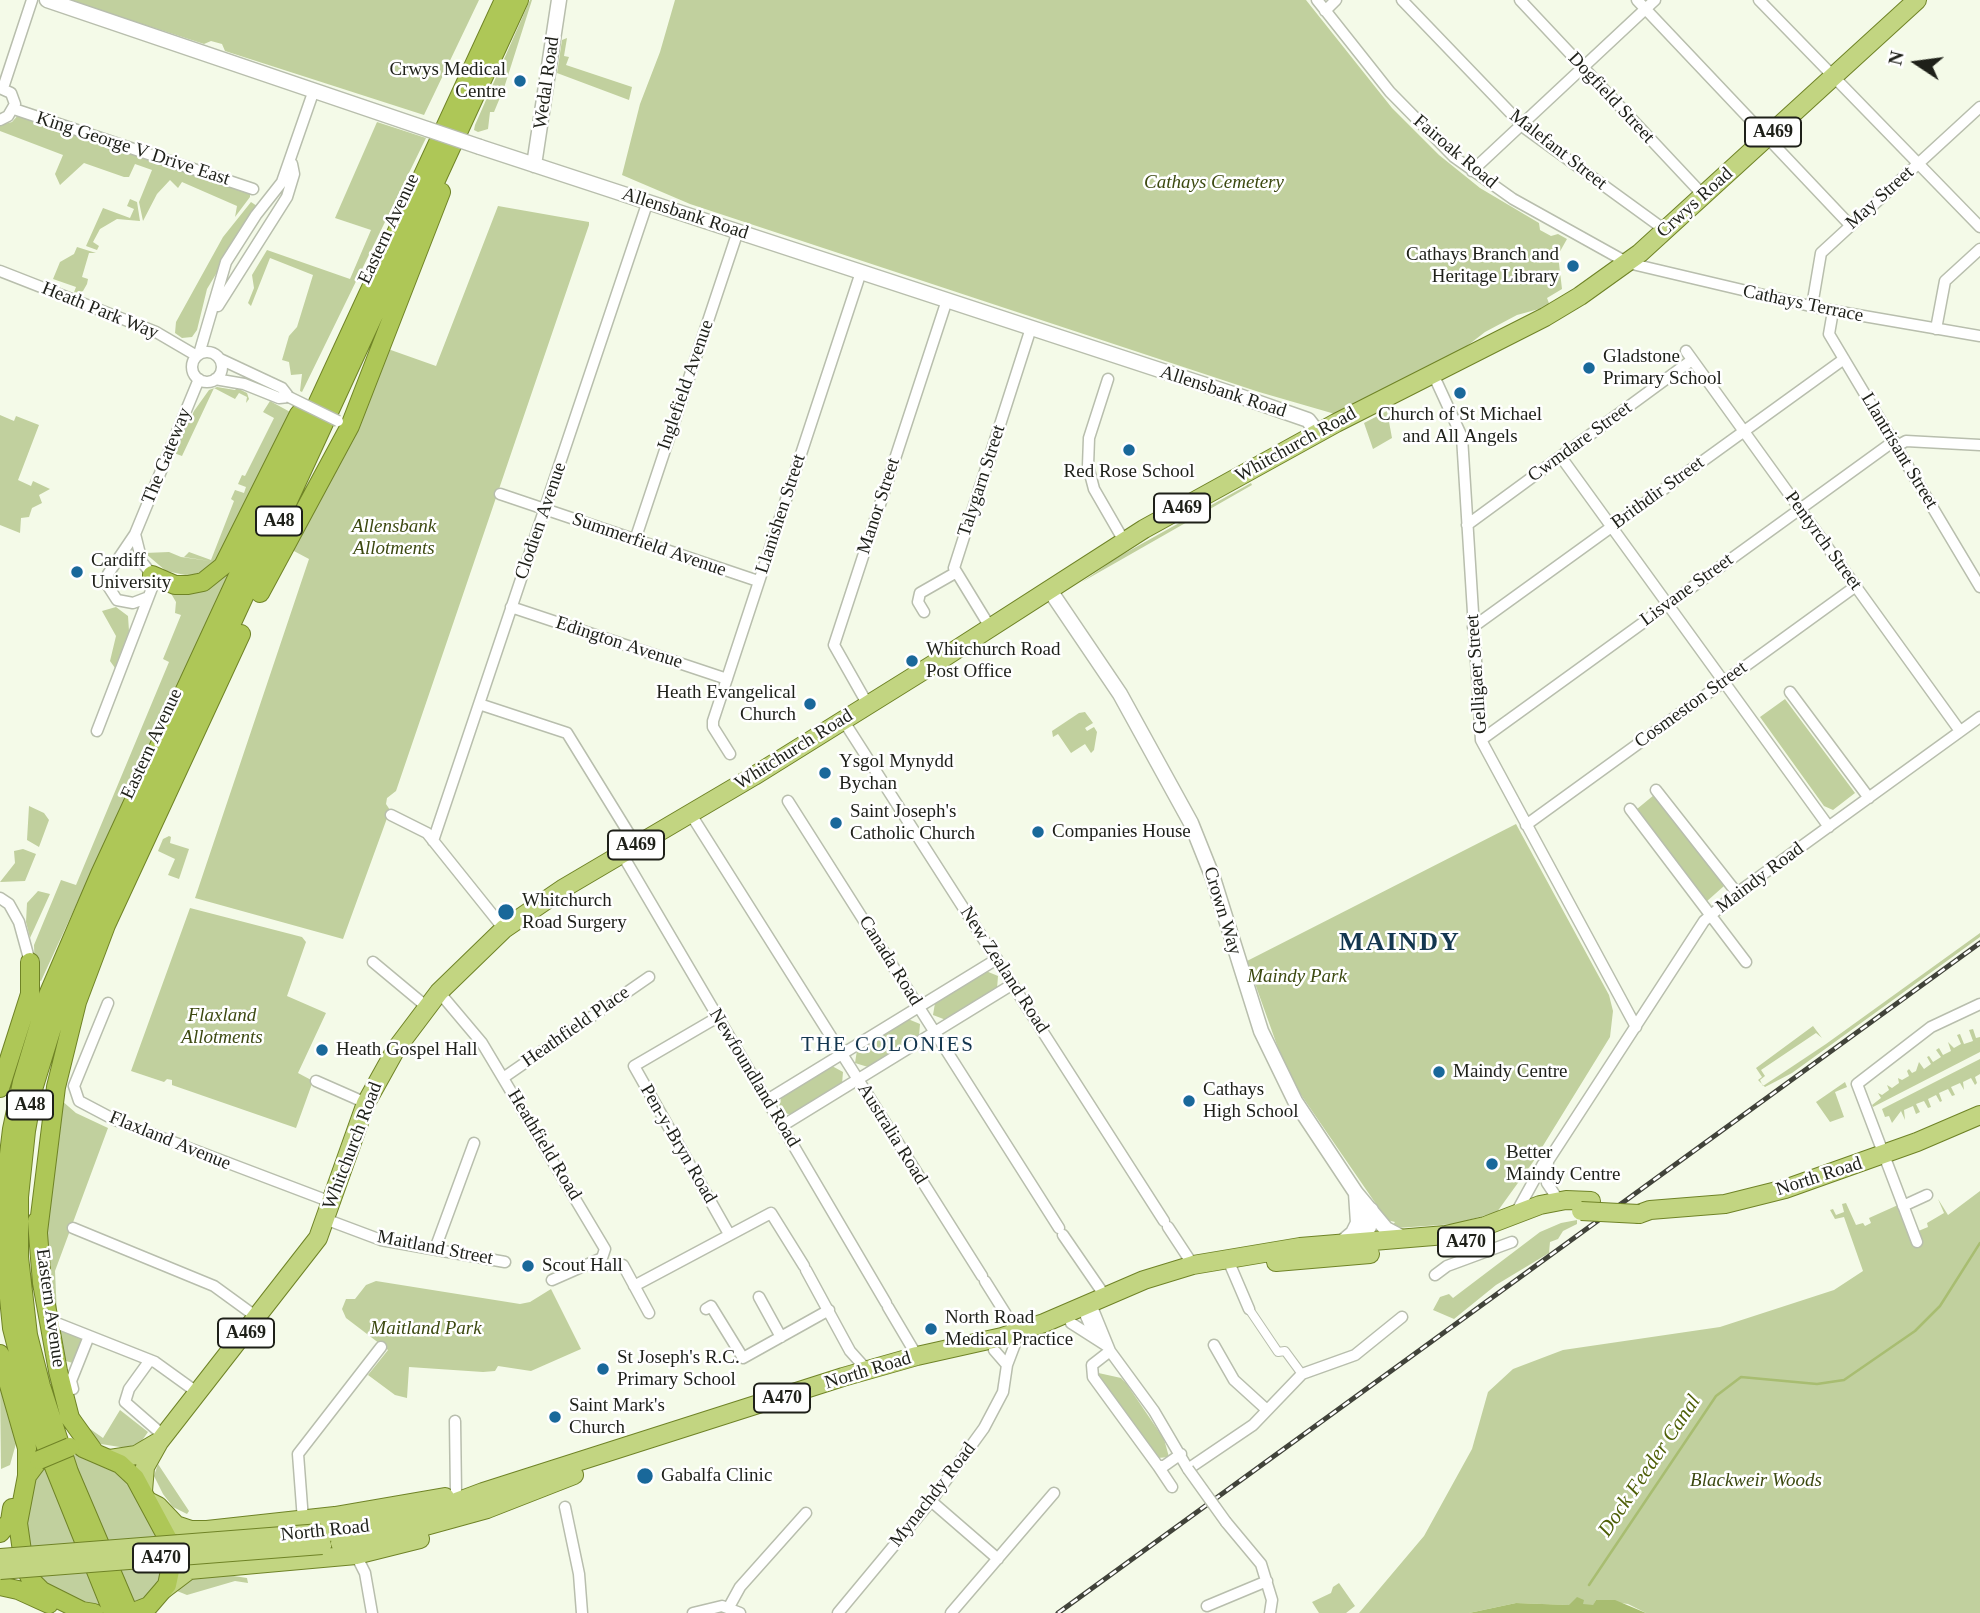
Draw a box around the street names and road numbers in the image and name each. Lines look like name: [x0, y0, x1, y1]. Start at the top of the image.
street label: Wedal Road: [529, 35, 565, 131]
street label: Dogfield Street: [1563, 48, 1659, 148]
street label: Malefant Street: [1505, 105, 1611, 195]
street label: King George V Drive East: [33, 107, 233, 191]
street label: Fairoak Road: [1408, 110, 1502, 194]
road number: A469: [1745, 118, 1801, 146]
street label: May Street: [1841, 161, 1919, 235]
street label: Crwys Road: [1652, 163, 1738, 243]
street label: Eastern Avenue: [353, 170, 425, 288]
street label: Allensbank Road: [619, 183, 751, 245]
street label: Heath Park Way: [38, 277, 162, 345]
street label: Cathays Terrace: [1741, 280, 1865, 328]
street label: Inglefield Avenue: [653, 317, 719, 453]
street label: Allensbank Road: [1157, 361, 1289, 423]
street label: Llantrisant Street: [1855, 389, 1943, 513]
street label: Cwmdare Street: [1524, 397, 1636, 487]
street label: Whitchurch Road: [1232, 402, 1360, 488]
street label: The Gateway: [137, 405, 197, 507]
street label: Talygarn Street: [953, 422, 1011, 540]
street label: Llanishen Street: [751, 452, 811, 576]
street label: Brithdir Street: [1607, 452, 1709, 534]
street label: Manor Street: [853, 455, 905, 557]
street label: Clodien Avenue: [510, 459, 572, 583]
street label: Pentyrch Street: [1780, 487, 1866, 595]
road number: A469: [1154, 494, 1210, 522]
road number: A48: [256, 506, 302, 536]
street label: Summerfield Avenue: [569, 508, 729, 582]
street label: Lisvane Street: [1636, 549, 1738, 631]
street label: Edington Avenue: [553, 612, 685, 674]
street label: Gelligaer Street: [1461, 613, 1493, 735]
street label: Cosmeston Street: [1630, 657, 1752, 753]
street label: Eastern Avenue: [116, 685, 188, 803]
street label: Whitchurch Road: [731, 705, 857, 795]
road number: A469: [608, 830, 664, 860]
street label: Maindy Road: [1712, 838, 1808, 918]
street label: Crown Way: [1198, 864, 1246, 958]
street label: New Zealand Road: [954, 902, 1054, 1038]
street label: Canada Road: [853, 912, 927, 1010]
street label: Heathfield Place: [518, 982, 634, 1072]
street label: Newfoundland Road: [704, 1005, 804, 1151]
street label: Whitchurch Road: [318, 1079, 388, 1213]
street label: Australia Road: [852, 1079, 932, 1189]
street label: Pen-y-Bryn Road: [635, 1080, 721, 1208]
street label: Heathfield Road: [502, 1086, 586, 1204]
road number: A48: [7, 1090, 53, 1120]
street label: Flaxland Avenue: [106, 1106, 234, 1176]
street label: North Road: [1773, 1152, 1865, 1202]
street label: Maitland Street: [375, 1226, 495, 1270]
road number: A470: [1438, 1227, 1494, 1256]
street label: Eastern Avenue: [30, 1247, 70, 1369]
road number: A469: [218, 1318, 274, 1348]
street label: North Road: [822, 1347, 914, 1395]
road number: A470: [754, 1384, 810, 1413]
street label: Mynachdy Road: [885, 1438, 981, 1552]
street label: North Road: [279, 1515, 371, 1547]
road number: A470: [133, 1544, 189, 1573]

